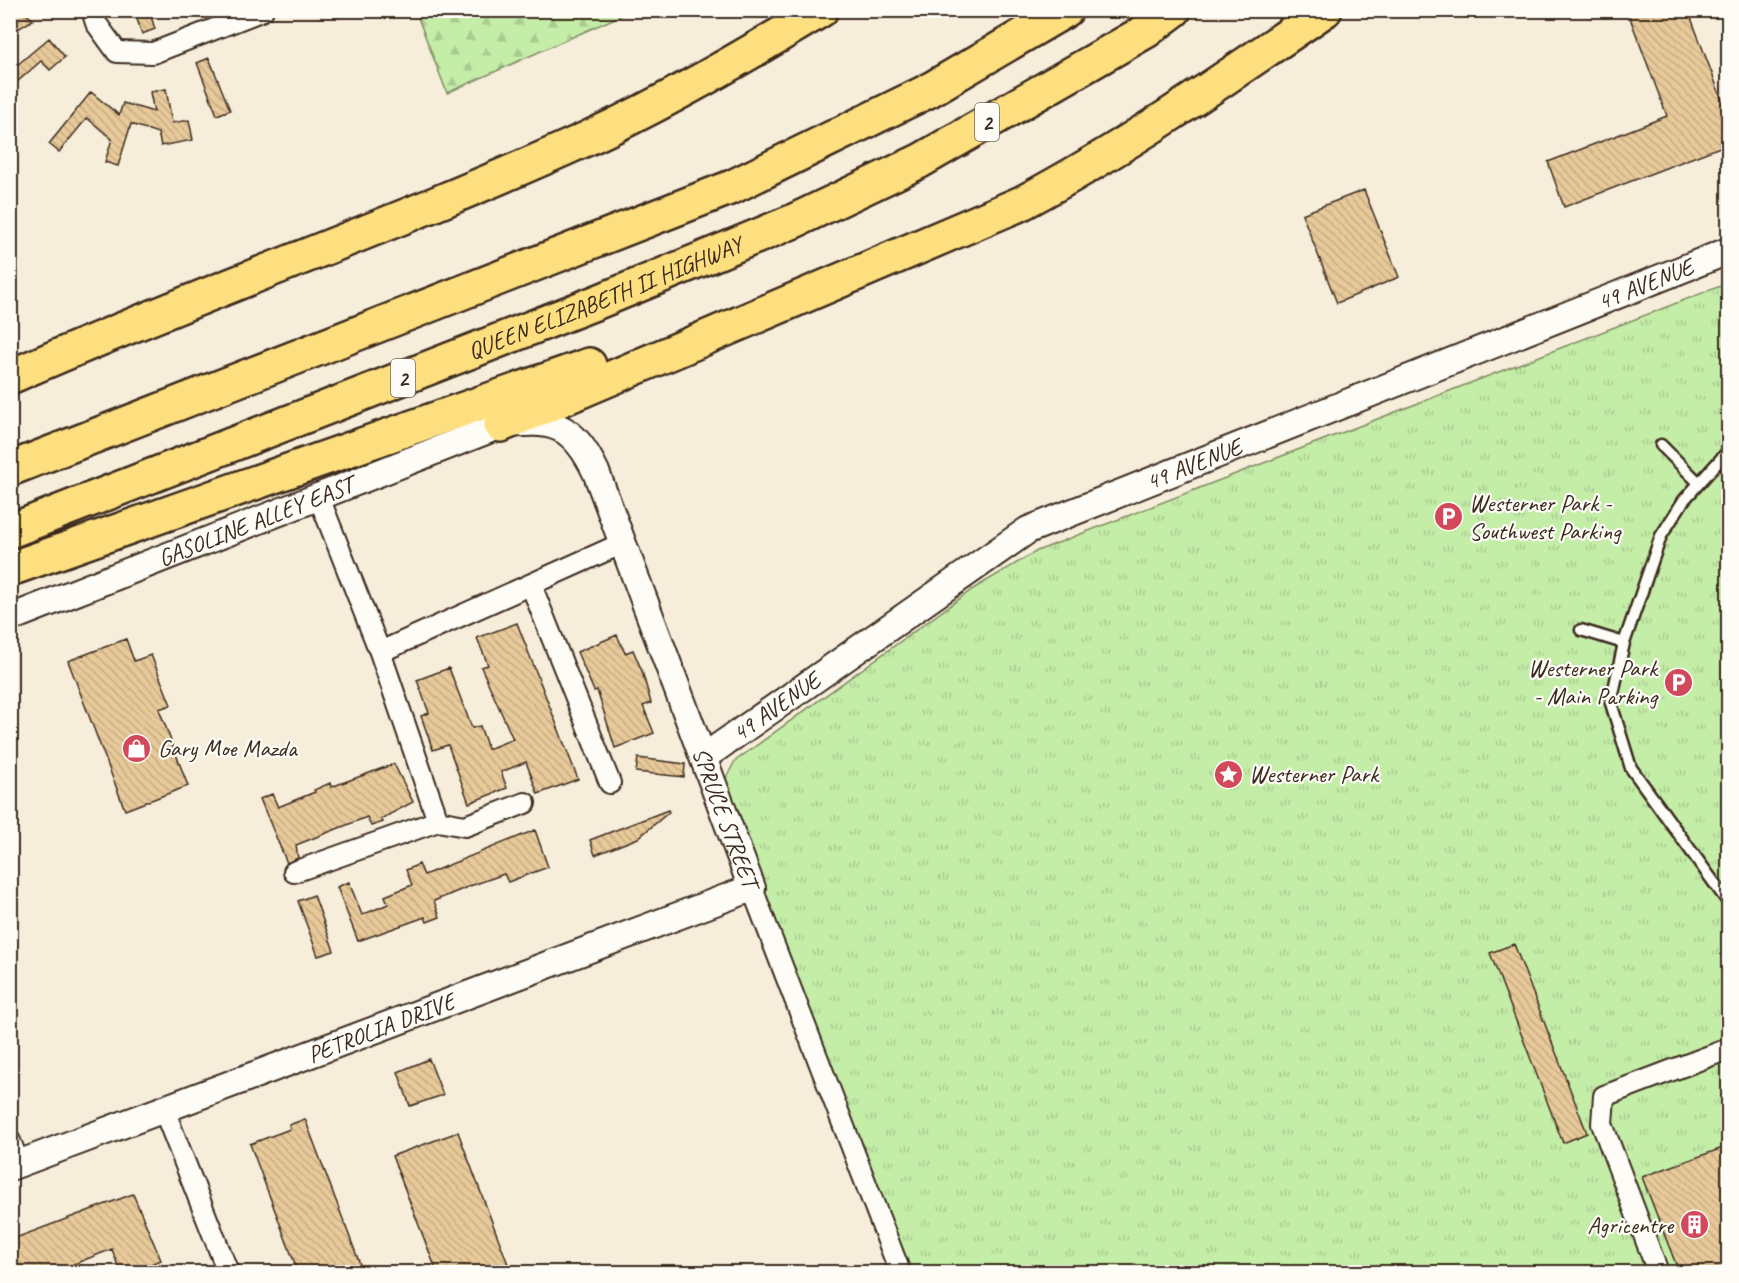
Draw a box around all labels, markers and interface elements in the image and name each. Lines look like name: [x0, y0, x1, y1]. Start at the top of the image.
road number: 2: [975, 103, 999, 141]
street label: QUEEN ELIZABETH II HIGHWAY: [463, 228, 749, 366]
street label: 49 AVENUE: [1593, 250, 1701, 317]
road number: 2: [391, 359, 415, 397]
street label: 49 AVENUE: [1141, 430, 1249, 497]
street label: GASOLINE ALLEY EAST: [154, 467, 363, 573]
place label: Westerner Park - Southwest Parking: [1469, 488, 1622, 546]
parking icon: Westerner Park - Southwest Parking: [1432, 501, 1464, 533]
place label: Westerner Park - Main Parking: [1528, 653, 1659, 711]
street label: 49 AVENUE: [726, 663, 829, 748]
parking icon: Westerner Park - Main Parking: [1662, 666, 1694, 698]
shop icon: Gary Moe Mazda: [121, 732, 153, 764]
place label: Gary Moe Mazda: [158, 733, 298, 763]
street label: SPRUCE STREET: [686, 743, 767, 897]
place icon: Westerner Park: [1212, 758, 1244, 790]
place label: Westerner Park: [1249, 759, 1380, 789]
street label: PETROLIA DRIVE: [303, 985, 462, 1070]
building icon: Agricentre: [1678, 1209, 1710, 1241]
place label: Agricentre: [1587, 1210, 1675, 1240]

